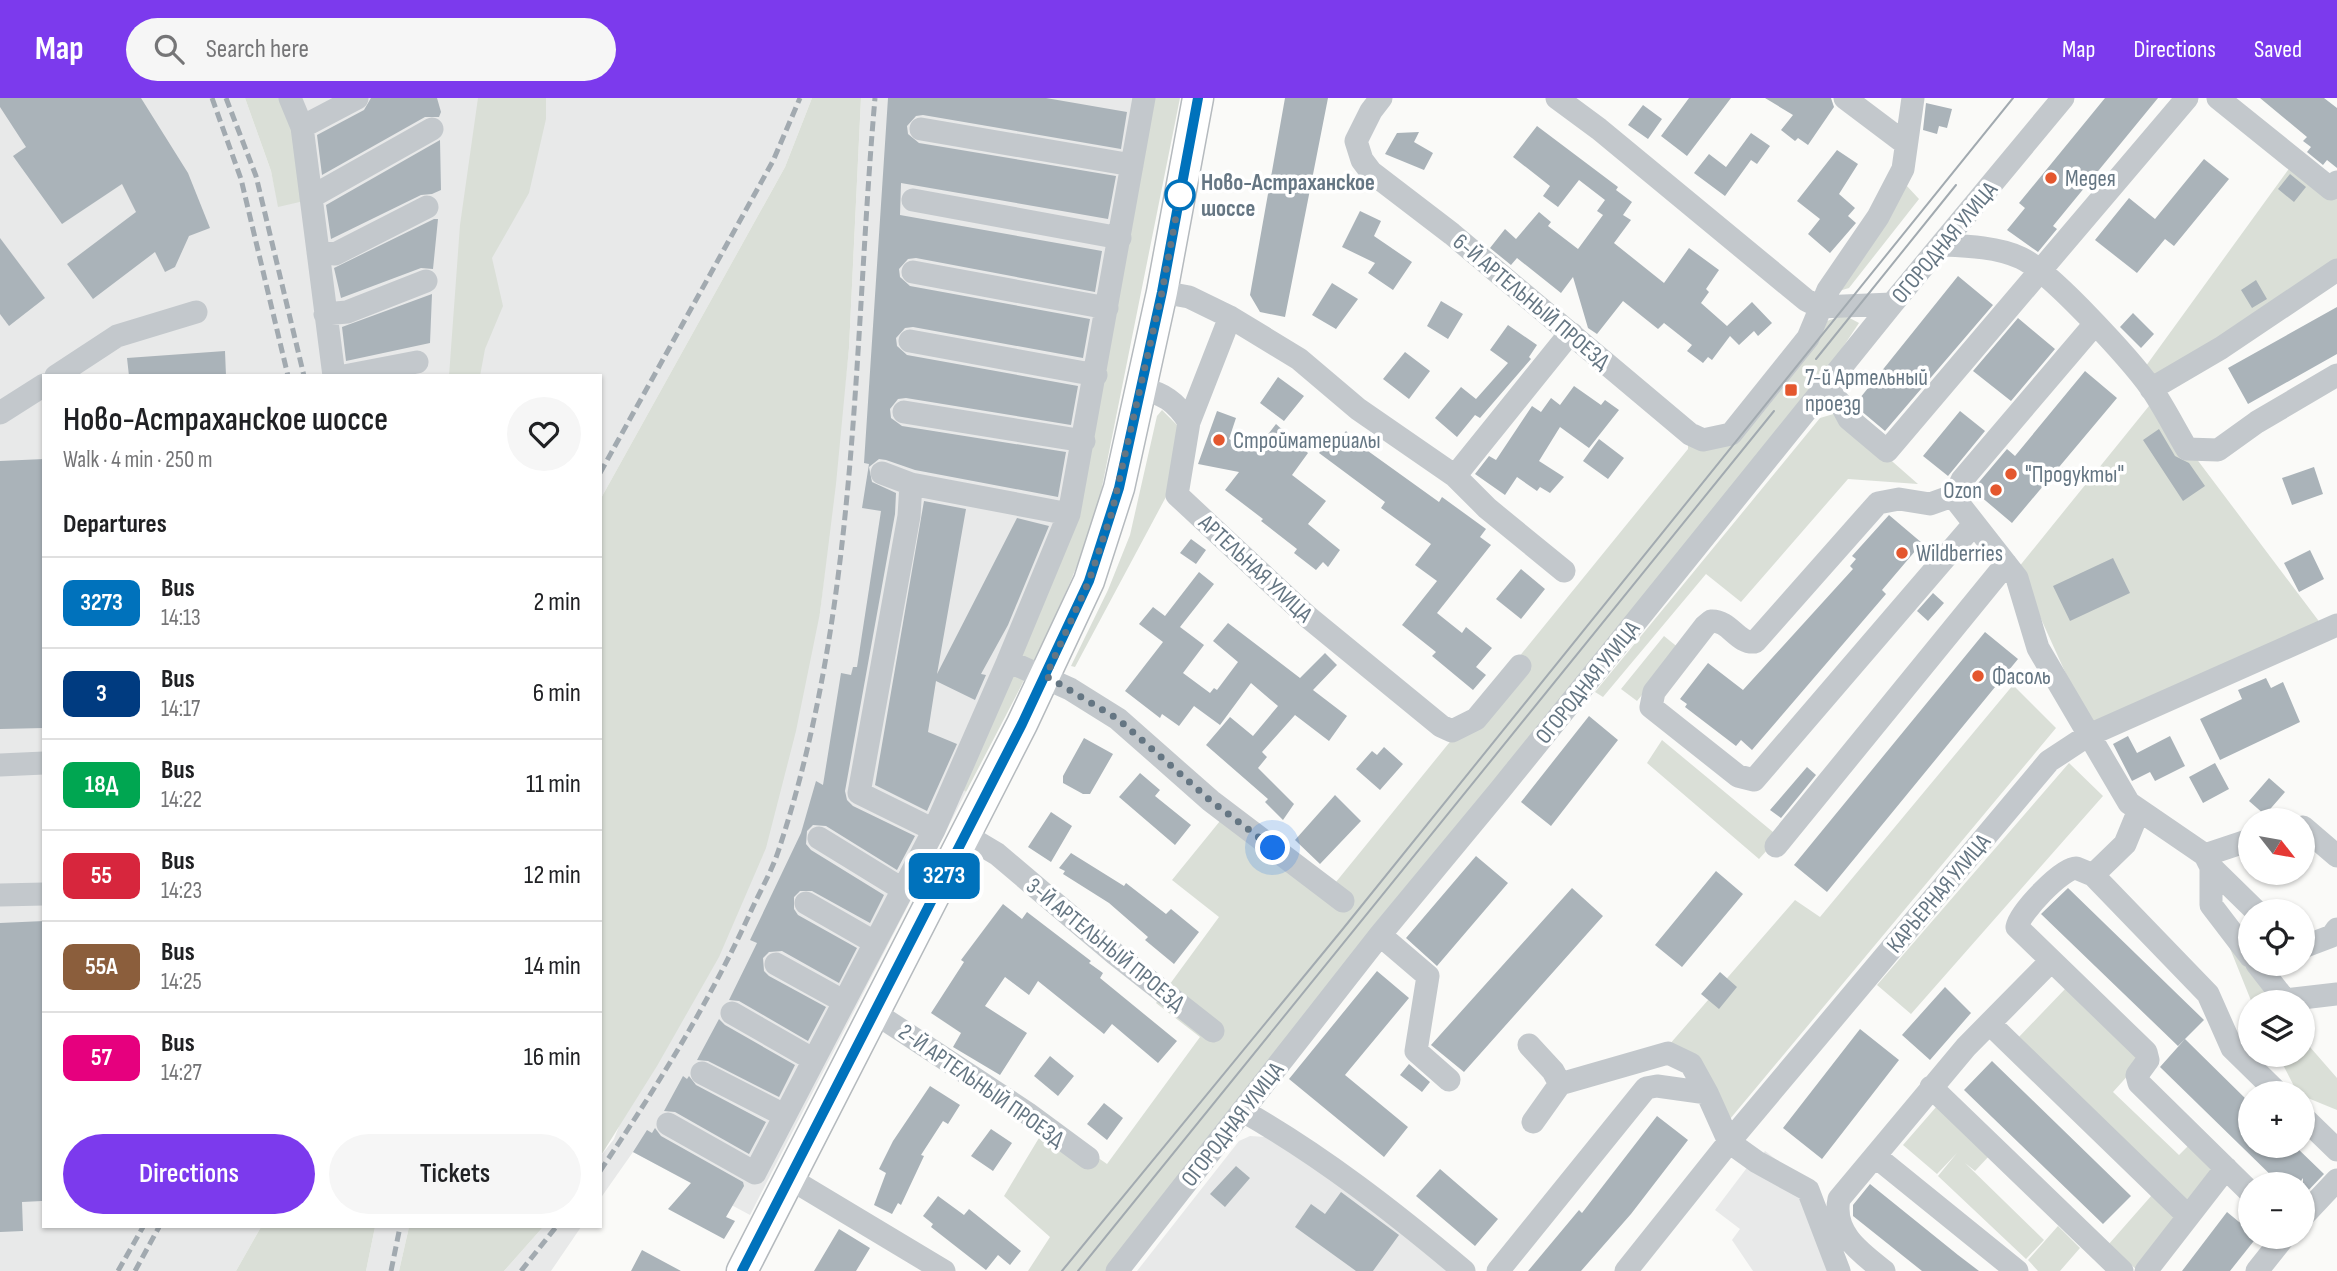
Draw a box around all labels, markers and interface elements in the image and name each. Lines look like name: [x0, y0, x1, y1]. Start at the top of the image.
search box: [126, 18, 616, 81]
text: Map: [35, 29, 84, 69]
icon: search: [150, 30, 188, 68]
text: Search here: [206, 34, 309, 65]
text: Map: [2062, 35, 2095, 64]
text: Directions: [2133, 35, 2216, 64]
text: Saved: [2254, 35, 2302, 64]
place label: Медея: [2065, 165, 2116, 193]
place label: Ново-Астраханское шоссе: [1201, 169, 1375, 223]
marker: Медея: [2043, 170, 2059, 186]
street label: ОГОРОДНАЯ УЛИЦА: [1886, 176, 2004, 309]
marker: Ново-Астраханское шоссе: [1165, 180, 1195, 210]
street label: 6-Й АРТЕЛЬНЫЙ ПРОЕЗД: [1447, 228, 1616, 376]
place label: 7-й Артельный проезд: [1805, 364, 1928, 418]
marker: 7-й Артельный проезд: [1783, 382, 1799, 398]
button: heart: [507, 397, 581, 471]
text: Ново-Астраханское шоссе: [63, 400, 388, 440]
place label: Стройматериалы: [1233, 427, 1381, 455]
marker: Стройматериалы: [1211, 432, 1227, 448]
text: Walk · 4 min · 250 m: [63, 446, 213, 474]
place label: "Продукты": [2025, 461, 2124, 489]
marker: "Продукты": [2003, 466, 2019, 482]
place label: Ozon: [1943, 477, 1982, 505]
marker: Ozon: [1988, 482, 2004, 498]
street label: АРТЕЛЬНАЯ УЛИЦА: [1192, 508, 1318, 629]
text: Departures: [63, 509, 167, 540]
place label: Wildberries: [1916, 540, 2003, 568]
marker: Wildberries: [1894, 545, 1910, 561]
text: Bus: [161, 573, 195, 604]
text: 2 min: [533, 587, 581, 618]
text: 3273: [80, 588, 123, 617]
text: 14:13: [161, 604, 201, 632]
street label: ОГОРОДНАЯ УЛИЦА: [1530, 615, 1646, 750]
place label: Фасоль: [1992, 663, 2051, 691]
text: Bus: [161, 664, 195, 695]
marker: Фасоль: [1970, 668, 1986, 684]
text: 6 min: [533, 678, 581, 709]
text: 3: [96, 679, 107, 708]
text: 14:17: [161, 695, 200, 723]
text: Bus: [161, 755, 195, 786]
text: 11 min: [526, 769, 581, 800]
text: 18Д: [85, 770, 118, 799]
text: 14:22: [161, 786, 202, 814]
north arrow: [2238, 808, 2315, 886]
map controls: [2238, 808, 2315, 1249]
street label: КАРЬЕРНАЯ УЛИЦА: [1881, 828, 1997, 959]
your location: [1255, 830, 1290, 865]
text: Bus: [161, 846, 195, 877]
line badge: 3273: [895, 853, 993, 899]
text: 12 min: [524, 860, 581, 891]
text: 55: [91, 861, 112, 890]
text: 3273: [923, 861, 965, 890]
street label: 3-Й АРТЕЛЬНЫЙ ПРОЕЗД: [1020, 872, 1190, 1017]
text: 14:23: [161, 877, 202, 905]
button: locate: [2238, 899, 2315, 976]
text: Bus: [161, 937, 195, 968]
text: 14 min: [524, 951, 581, 982]
text: 55А: [85, 952, 118, 981]
text: 14:25: [161, 968, 202, 996]
button: layers: [2238, 990, 2315, 1067]
street label: 2-Й АРТЕЛЬНЫЙ ПРОЕЗД: [893, 1018, 1070, 1154]
text: Bus: [161, 1028, 195, 1059]
text: 16 min: [524, 1042, 581, 1073]
text: 57: [91, 1043, 112, 1072]
street label: ОГОРОДНАЯ УЛИЦА: [1176, 1057, 1290, 1192]
text: 14:27: [161, 1059, 202, 1087]
button: +: [2238, 1081, 2315, 1158]
button: Directions: [63, 1134, 315, 1214]
button: Tickets: [329, 1134, 581, 1214]
button: −: [2238, 1172, 2315, 1249]

